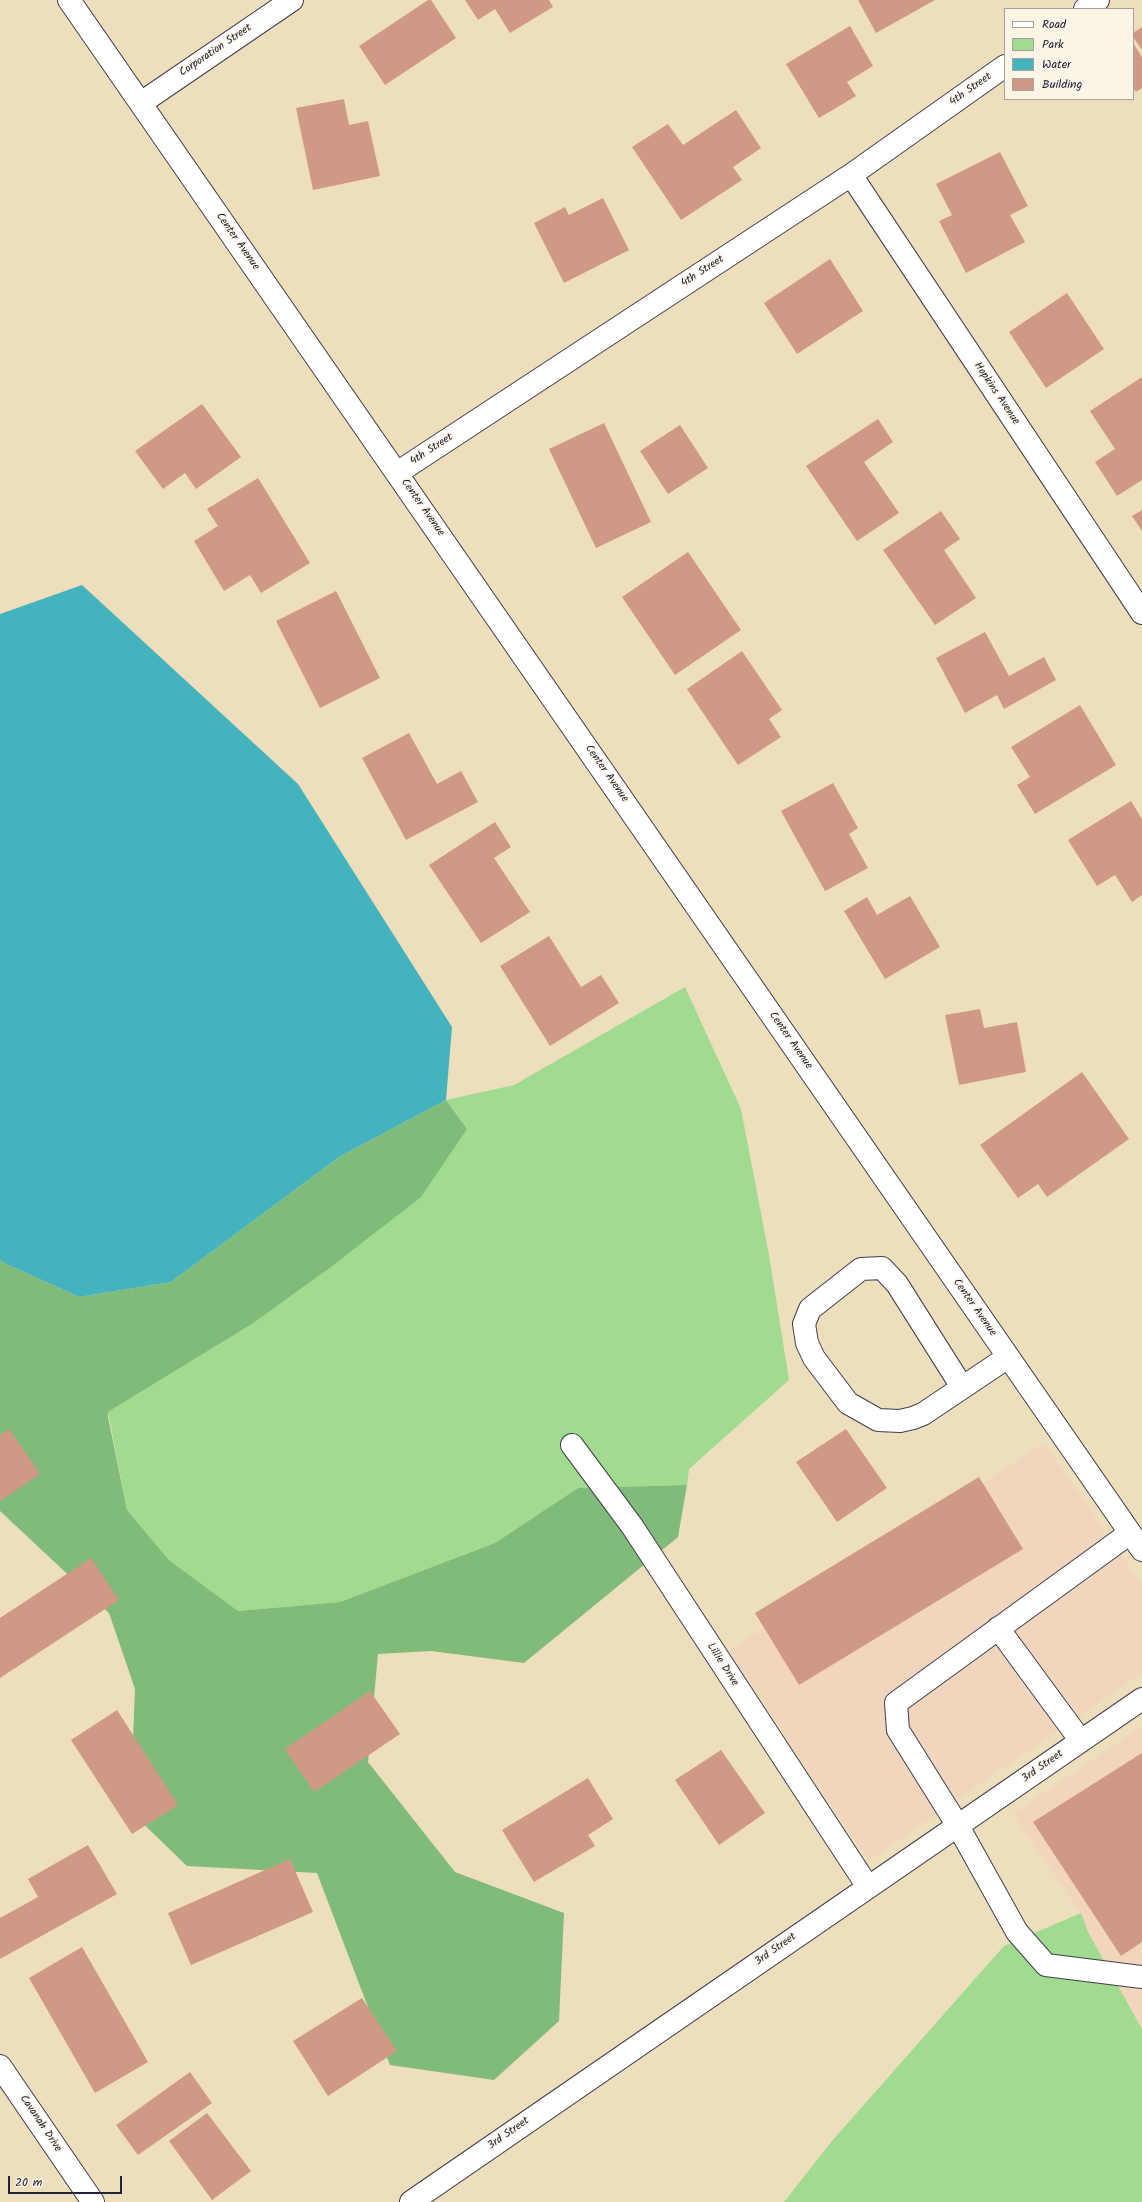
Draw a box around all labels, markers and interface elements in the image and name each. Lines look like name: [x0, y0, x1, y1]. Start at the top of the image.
legend: [1004, 8, 1134, 100]
text: Road: [1042, 15, 1066, 34]
street label: Corporation Street: [177, 22, 255, 80]
text: Park: [1042, 35, 1064, 54]
text: Water: [1042, 55, 1071, 74]
street label: 4th Street: [947, 71, 995, 109]
text: Building: [1042, 75, 1082, 94]
street label: Center Avenue: [212, 211, 262, 273]
street label: 4th Street: [679, 253, 727, 291]
street label: Hopkins Avenue: [970, 360, 1022, 428]
street label: 4th Street: [408, 431, 456, 469]
street label: Center Avenue: [397, 477, 447, 539]
street label: Center Avenue: [581, 743, 631, 805]
street label: Center Avenue: [765, 1010, 815, 1072]
street label: Center Avenue: [949, 1277, 999, 1339]
street label: Lillie Drive: [703, 1641, 741, 1689]
street label: 3rd Street: [1020, 1748, 1066, 1786]
street label: 3rd Street: [753, 1931, 799, 1969]
street label: Cavanah Drive: [16, 2093, 64, 2155]
street label: 3rd Street: [486, 2115, 532, 2153]
scale bar: [10, 2168, 124, 2194]
text: 20 m: [15, 2173, 42, 2192]

